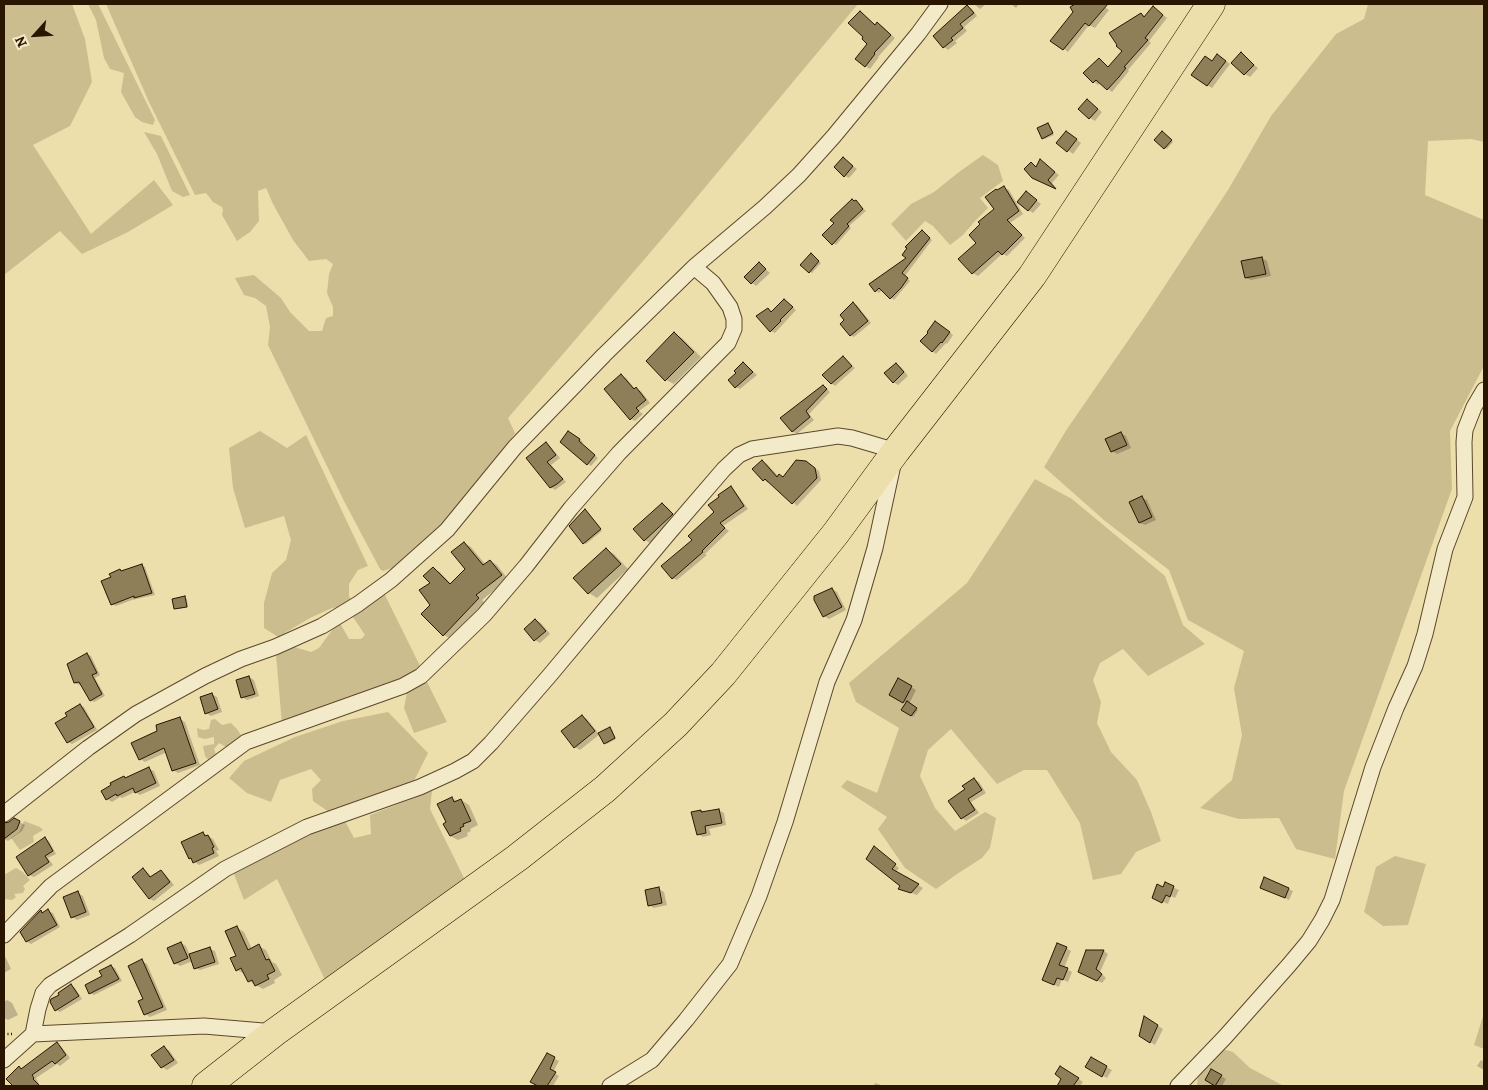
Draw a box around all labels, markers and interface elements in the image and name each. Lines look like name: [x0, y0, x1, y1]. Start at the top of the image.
north arrow: [10, 10, 60, 60]
text: N: [10, 33, 32, 51]

